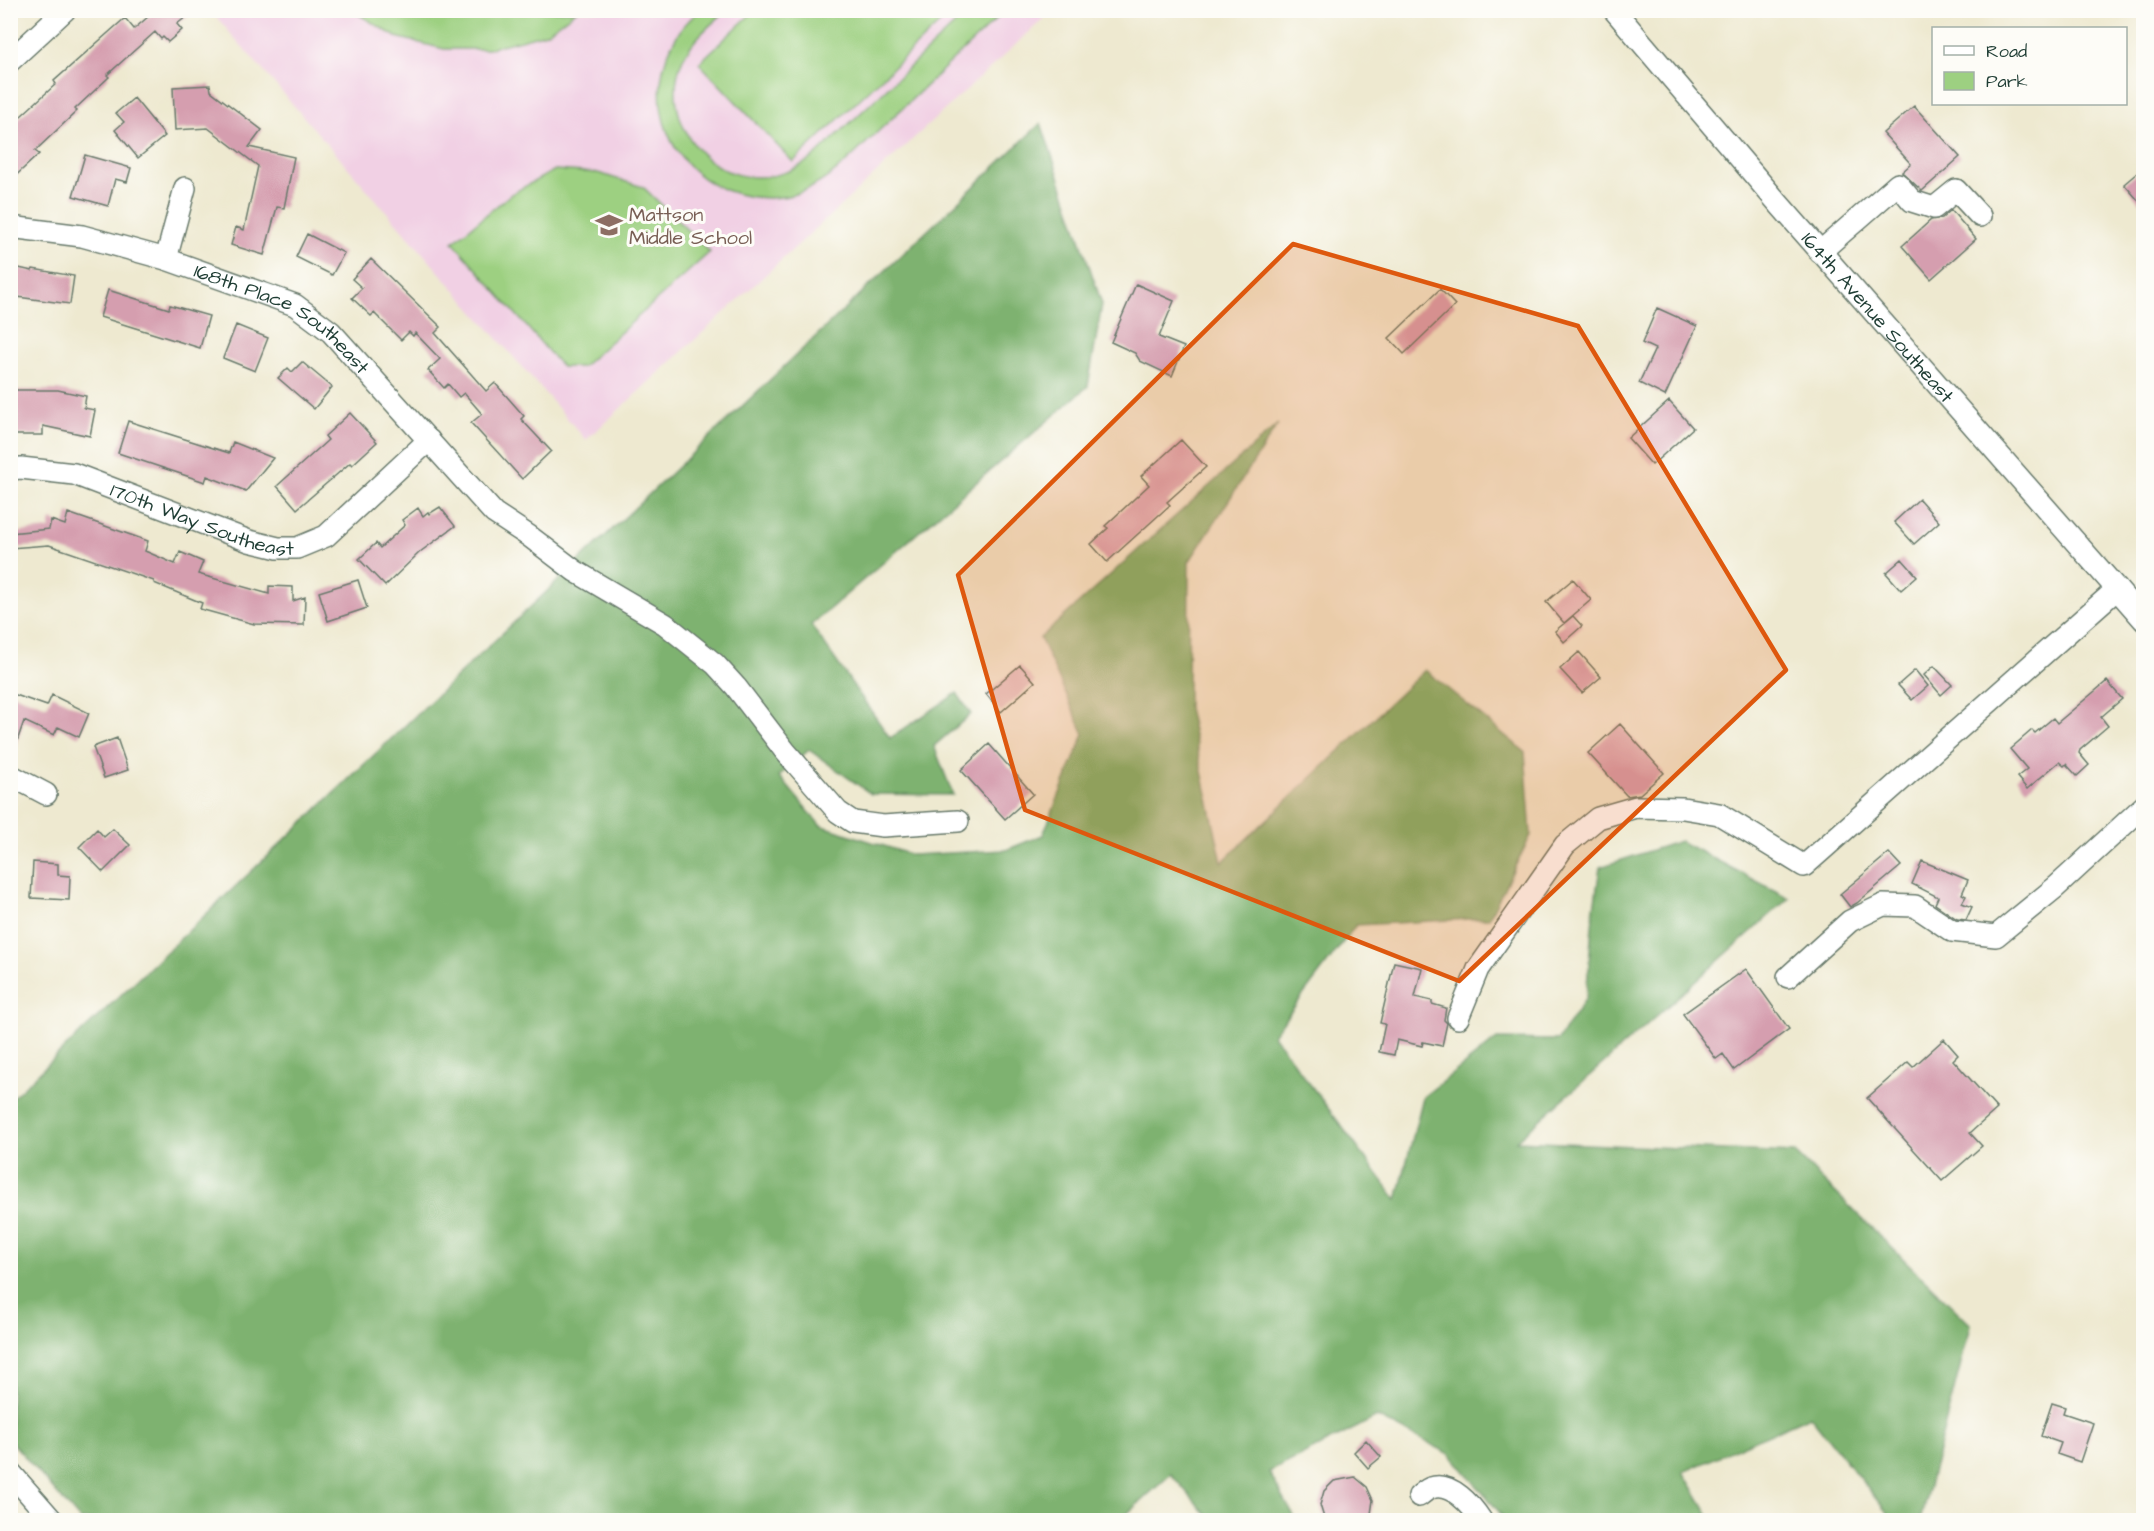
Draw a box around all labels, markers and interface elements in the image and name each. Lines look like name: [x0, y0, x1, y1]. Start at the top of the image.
legend: [1932, 27, 2127, 105]
text: Road: [1986, 39, 2027, 64]
text: Park: [1986, 69, 2028, 94]
place label: Mattson Middle School: [629, 201, 752, 252]
school or university icon: Mattson Middle School: [594, 210, 624, 240]
street label: 164th Avenue Southeast: [1795, 226, 1960, 409]
street label: 168th Place Southeast: [190, 257, 375, 381]
street label: 170th Way Southeast: [106, 476, 294, 563]

